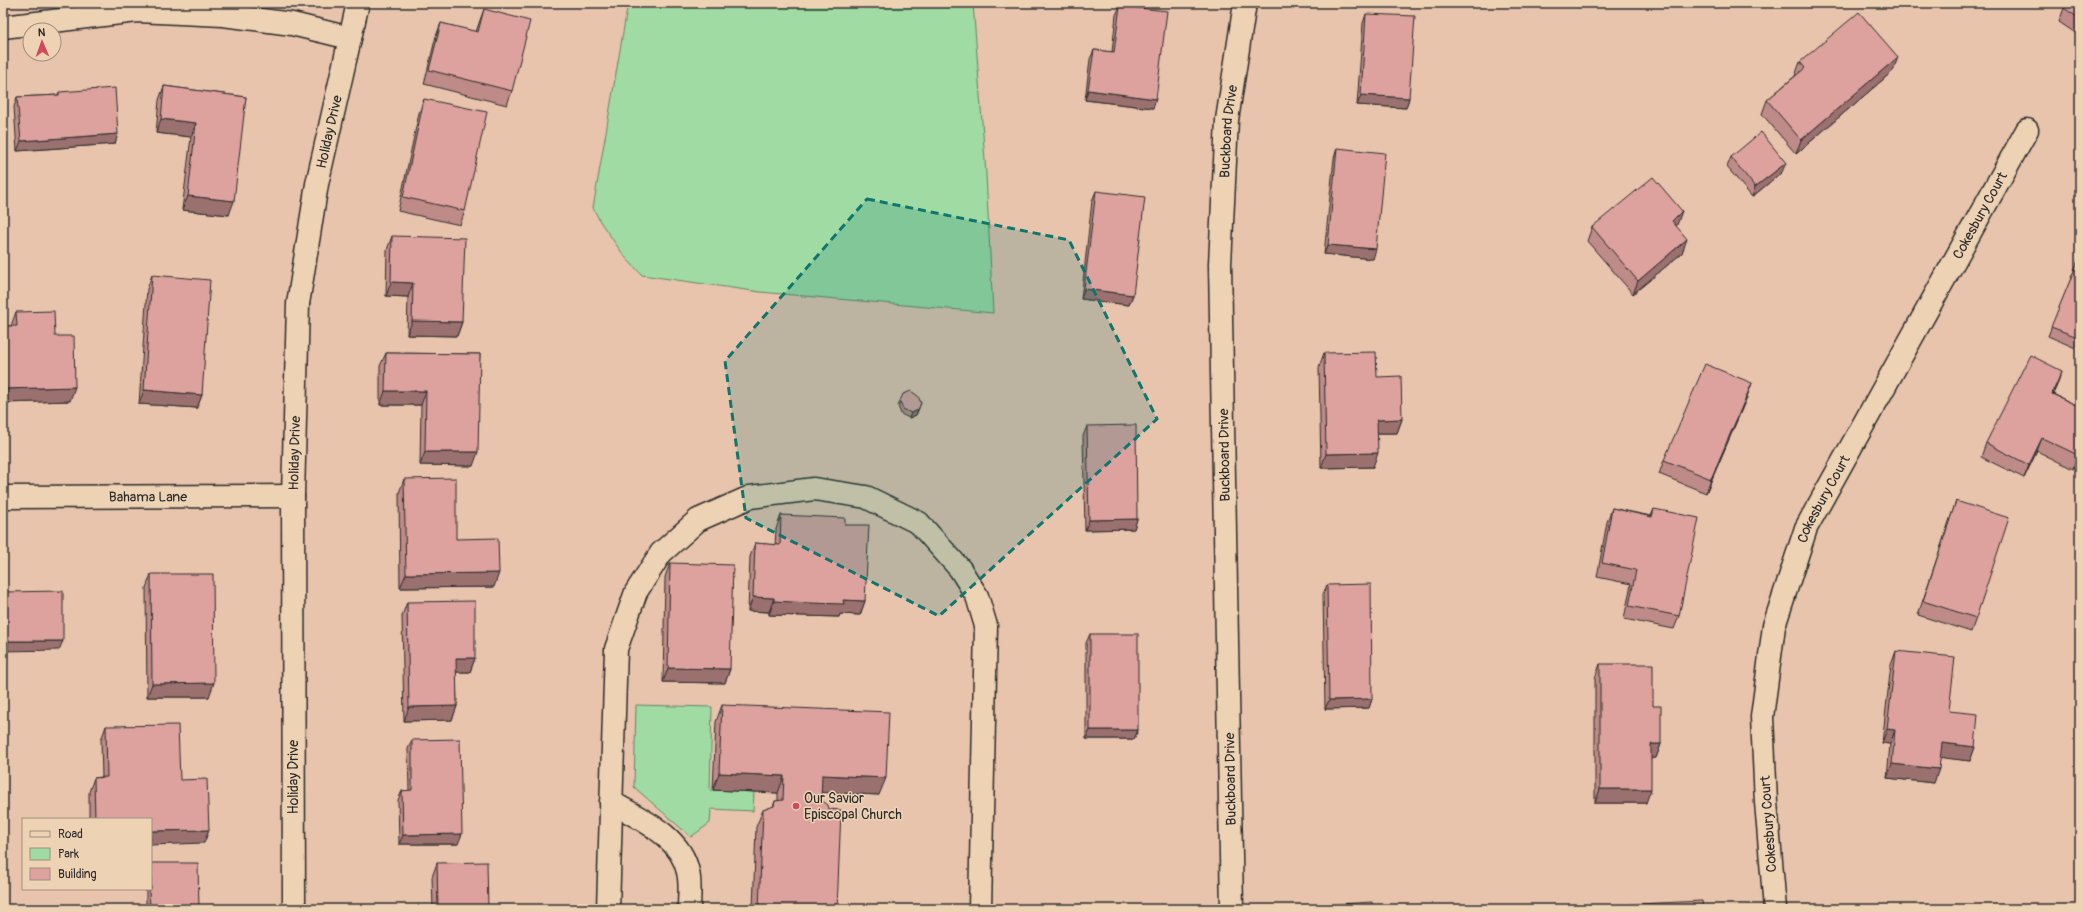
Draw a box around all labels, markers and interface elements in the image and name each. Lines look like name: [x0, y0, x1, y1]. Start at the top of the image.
north arrow: [22, 22, 62, 62]
text: N: [38, 26, 46, 39]
street label: Buckboard Drive: [1216, 84, 1241, 178]
street label: Holiday Drive: [313, 94, 346, 170]
street label: Cokesbury Court: [1949, 169, 2011, 262]
street label: Buckboard Drive: [1215, 408, 1234, 502]
street label: Holiday Drive: [285, 415, 304, 491]
street label: Cokesbury Court: [1794, 452, 1854, 545]
street label: Bahama Lane: [109, 488, 187, 506]
street label: Buckboard Drive: [1221, 732, 1240, 826]
street label: Holiday Drive: [285, 740, 302, 814]
street label: Cokesbury Court: [1757, 775, 1780, 873]
place label: Our Savior Episcopal Church: [804, 790, 902, 823]
marker: Our Savior Episcopal Church: [791, 801, 801, 811]
legend: [22, 818, 152, 890]
text: Road: [58, 827, 83, 842]
text: Park: [58, 847, 79, 862]
text: Building: [58, 867, 97, 882]

